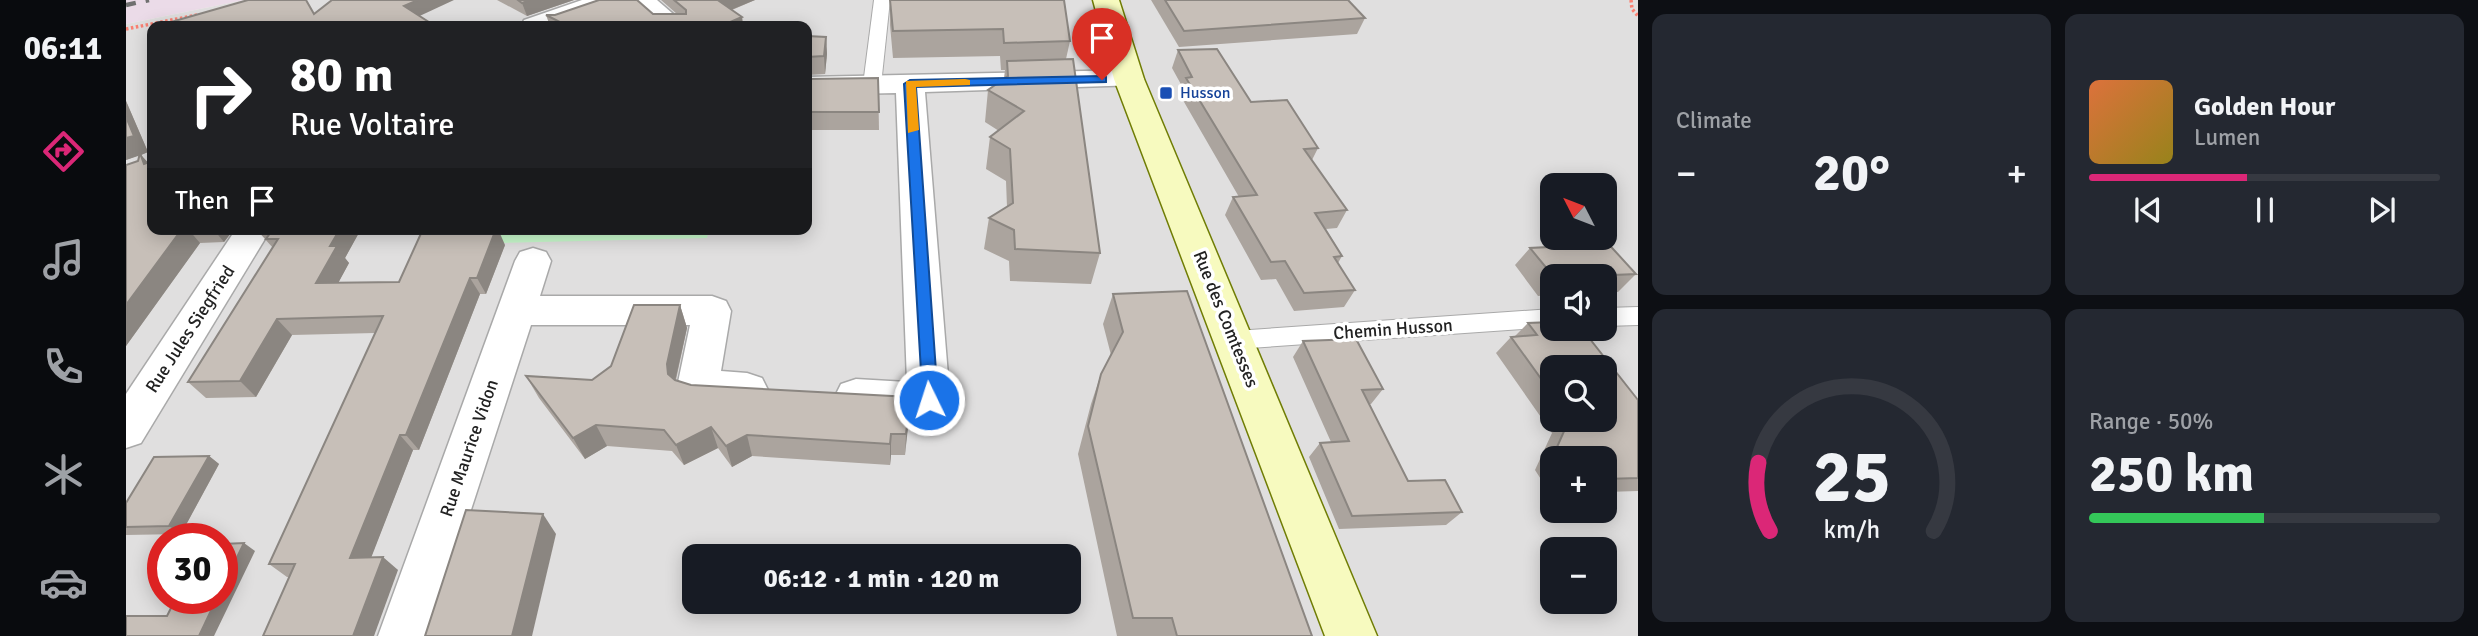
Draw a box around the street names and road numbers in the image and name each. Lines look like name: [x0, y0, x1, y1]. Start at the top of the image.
street label: Rue des Comtesses: [1188, 247, 1264, 391]
street label: Rue Jules Siegfried: [141, 261, 239, 397]
street label: Chemin Husson: [1333, 314, 1453, 344]
street label: Rue Maurice Vidon: [435, 376, 503, 520]

